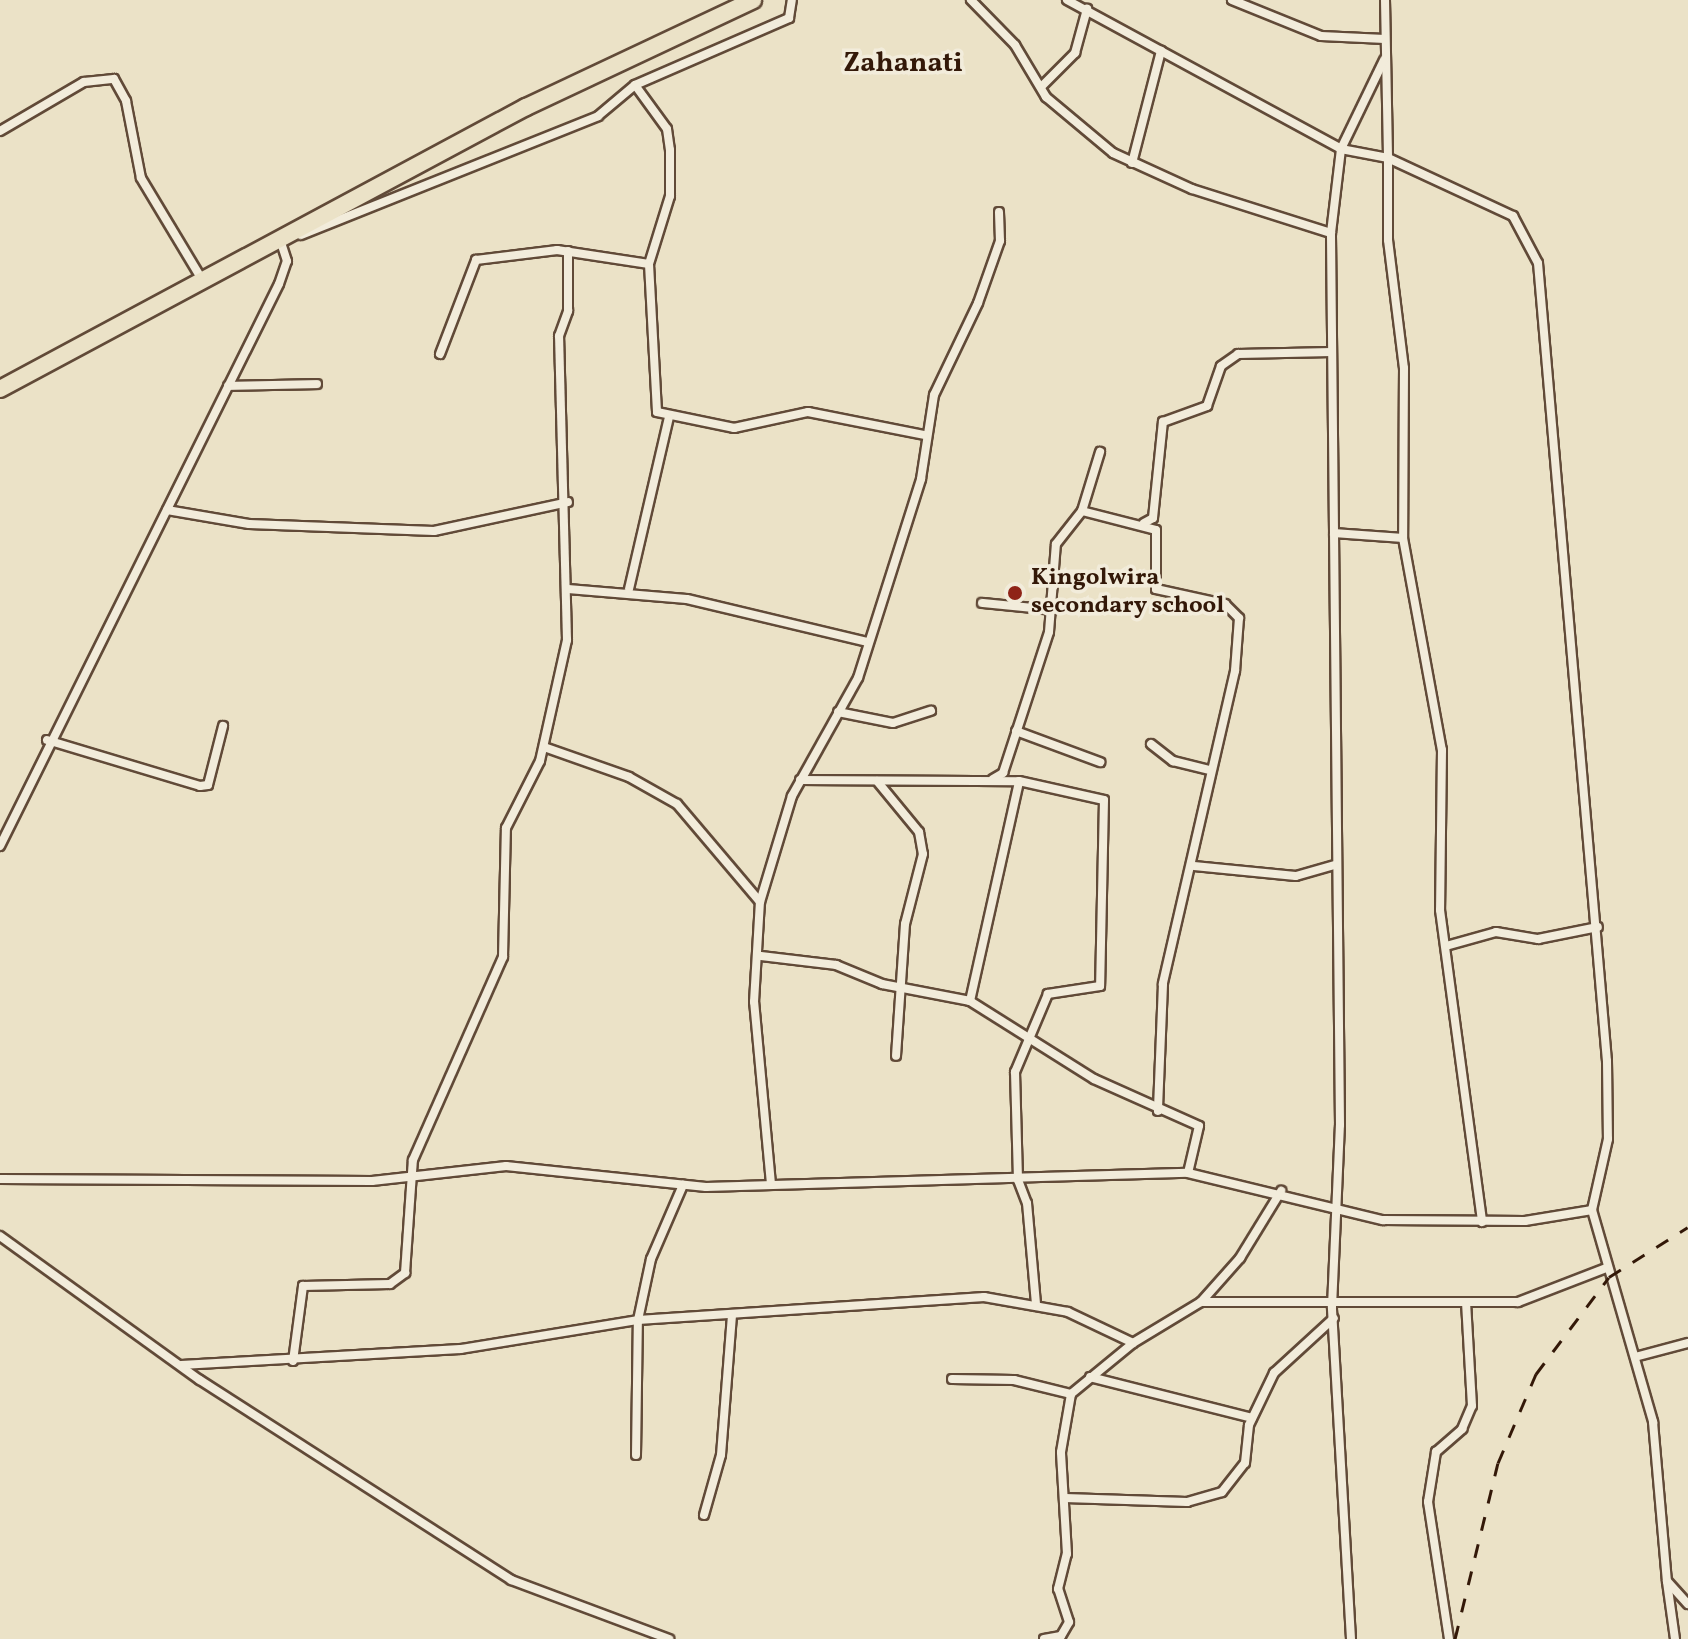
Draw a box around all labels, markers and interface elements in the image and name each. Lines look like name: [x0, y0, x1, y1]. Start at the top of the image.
district label: Zahanati: [843, 47, 963, 81]
place label: Kingolwira secondary school: [1031, 565, 1225, 621]
marker: Kingolwira secondary school: [1006, 584, 1024, 602]

